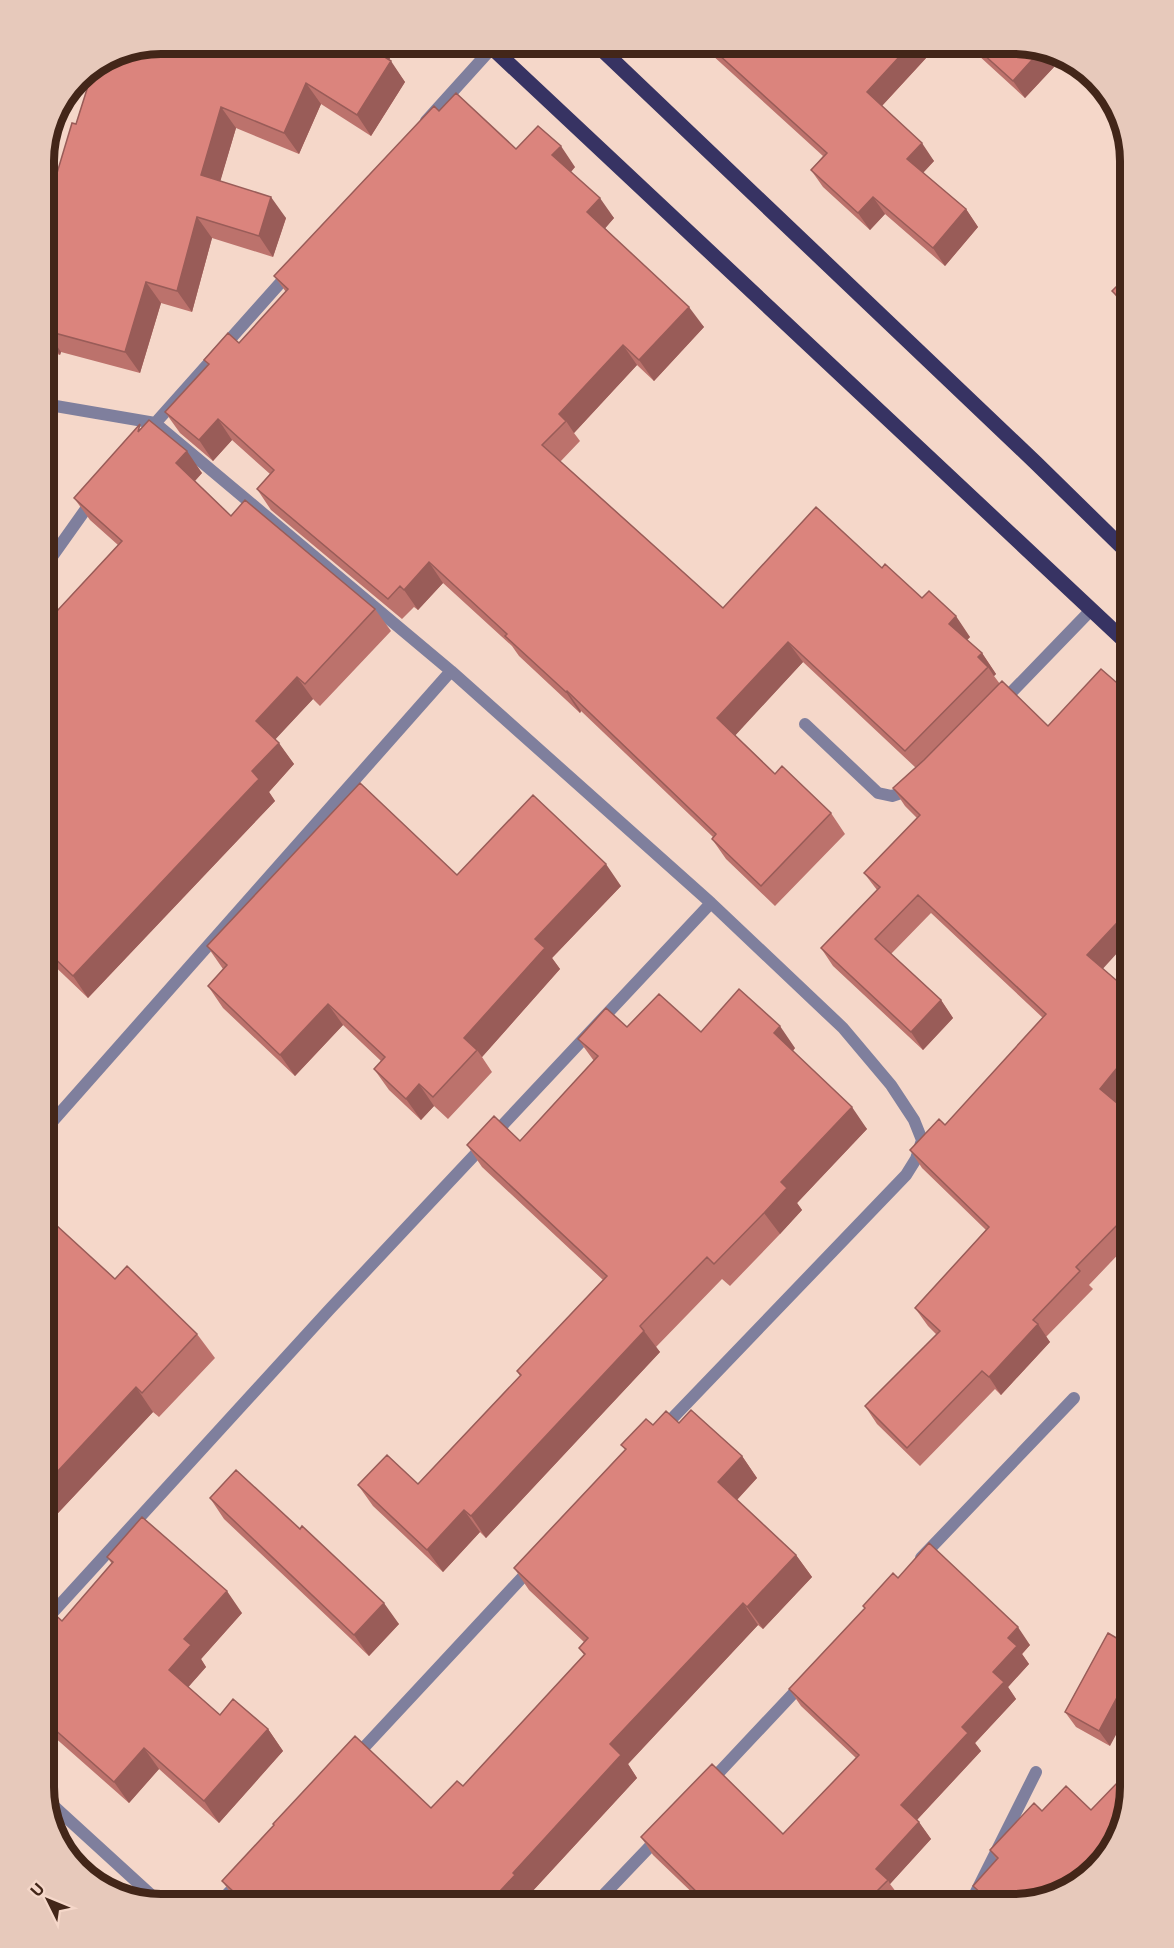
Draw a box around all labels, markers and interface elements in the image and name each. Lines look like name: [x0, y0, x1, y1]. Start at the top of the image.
north arrow: [18, 1870, 78, 1930]
text: U: [26, 1879, 48, 1901]

